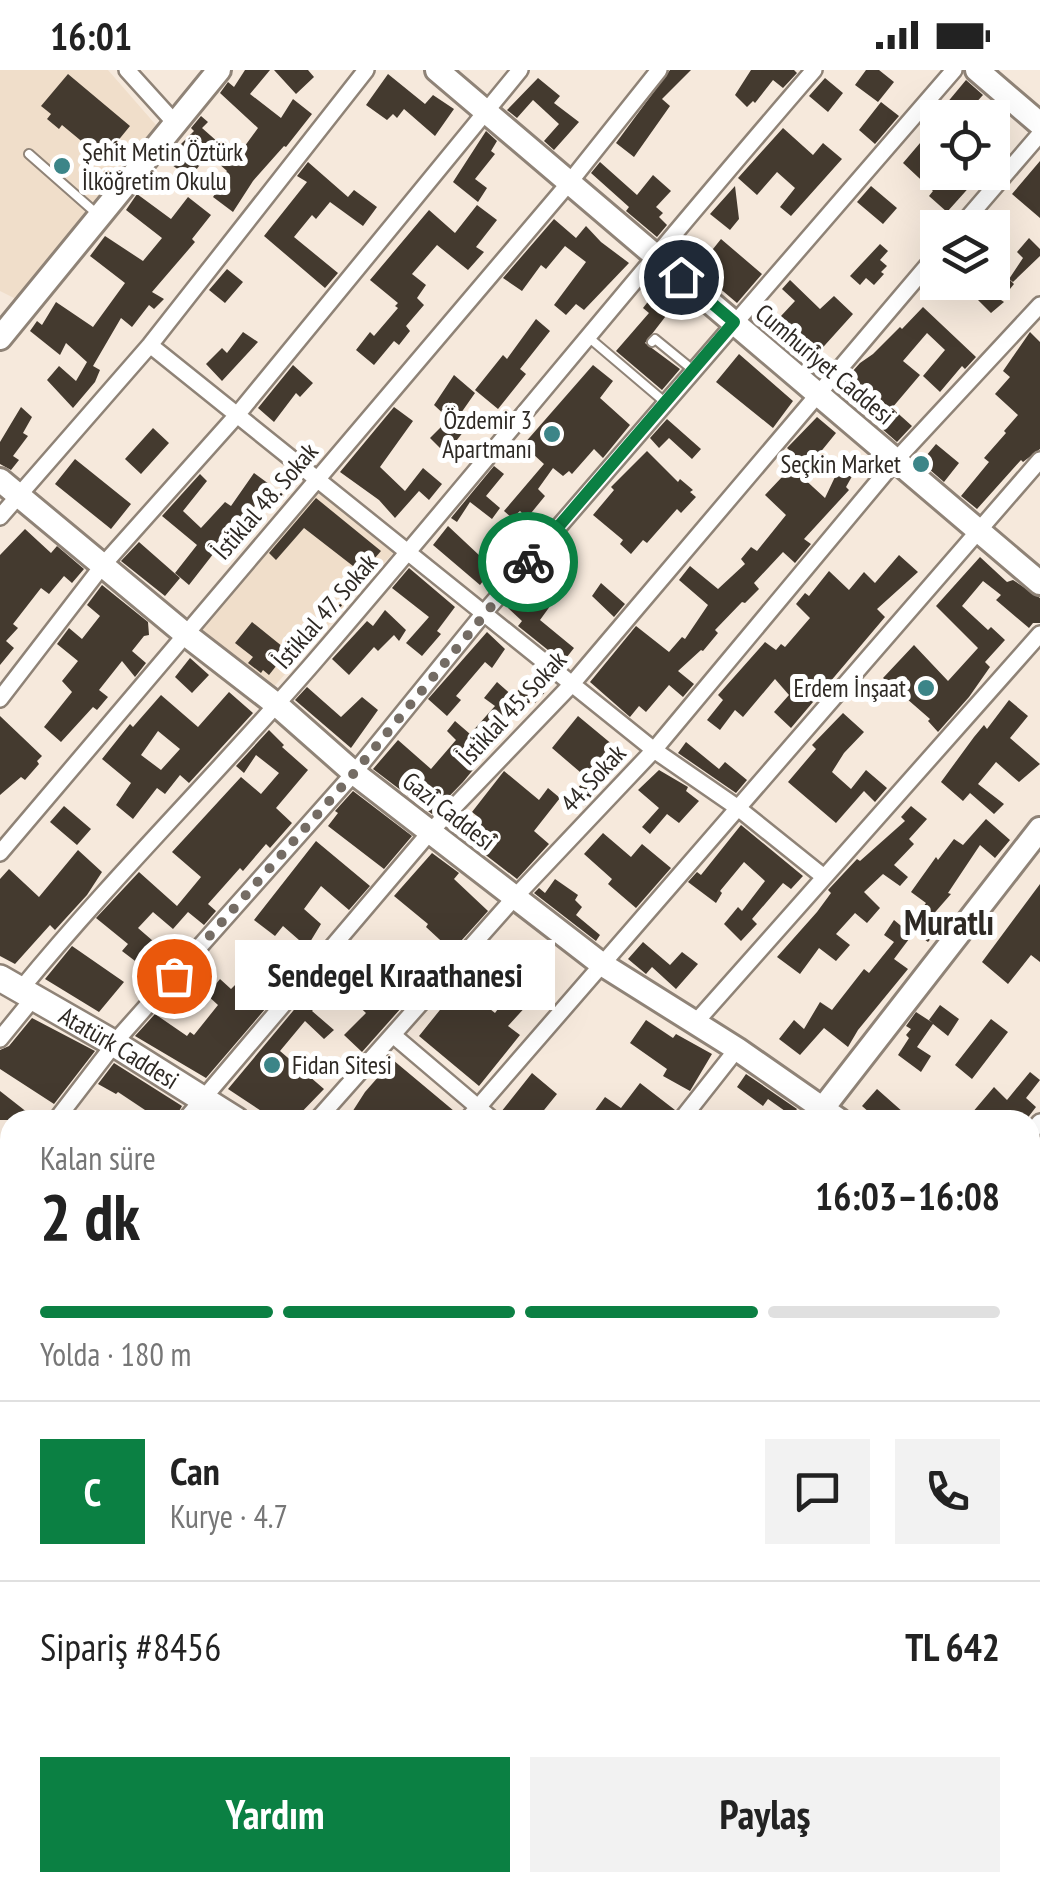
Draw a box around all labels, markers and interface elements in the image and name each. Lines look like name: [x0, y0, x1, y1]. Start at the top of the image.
text: 16:01: [50, 11, 132, 60]
map controls: [920, 100, 1010, 300]
button: locate: [920, 100, 1010, 190]
place label: Şehit Metin Öztürk İlköğretim Okulu: [82, 136, 243, 197]
marker: Şehit Metin Öztürk İlköğretim Okulu: [51, 155, 73, 177]
button: layers: [920, 210, 1010, 300]
pin: [639, 235, 724, 320]
icon: home: [654, 250, 709, 305]
street label: Cumhuriyet Caddesi: [749, 297, 901, 431]
place label: Özdemir 3 Apartmanı: [442, 404, 532, 465]
marker: Özdemir 3 Apartmanı: [541, 423, 563, 445]
street label: İstiklal 48. Sokak: [205, 436, 325, 566]
place label: Seçkin Market: [780, 448, 901, 480]
marker: Seçkin Market: [910, 453, 932, 475]
courier: [478, 512, 578, 612]
icon: bike: [501, 535, 556, 590]
street label: İstiklal 47. Sokak: [266, 547, 384, 675]
street label: İstiklal 45. Sokak: [451, 644, 573, 772]
place label: Erdem İnşaat: [794, 672, 906, 704]
marker: Erdem İnşaat: [915, 677, 937, 699]
street label: 44. Sokak: [554, 737, 633, 819]
street label: Gazi Caddesi: [396, 765, 502, 857]
district label: Muratlı: [904, 899, 994, 945]
pin: [132, 934, 217, 1019]
callout: Sendegel Kıraathanesi: [234, 941, 554, 1011]
icon: bag: [147, 949, 202, 1004]
text: Sendegel Kıraathanesi: [267, 954, 523, 996]
street label: Atatürk Caddesi: [53, 999, 185, 1096]
place label: Fidan Sitesi: [292, 1049, 392, 1081]
marker: Fidan Sitesi: [261, 1054, 283, 1076]
text: Kalan süre: [40, 1137, 156, 1179]
text: 16:03–16:08: [815, 1171, 1000, 1220]
text: 2 dk: [40, 1174, 140, 1258]
text: Yolda · 180 m: [40, 1333, 191, 1375]
button: chat: [765, 1439, 870, 1544]
button: phone: [895, 1439, 1000, 1544]
text: Can: [170, 1446, 220, 1495]
text: C: [84, 1467, 101, 1516]
text: Kurye · 4.7: [170, 1495, 288, 1537]
text: Sipariş #8456: [40, 1622, 221, 1671]
text: TL 642: [905, 1622, 1000, 1671]
button: Yardım: [40, 1757, 510, 1872]
button: Paylaş: [530, 1757, 1000, 1872]

